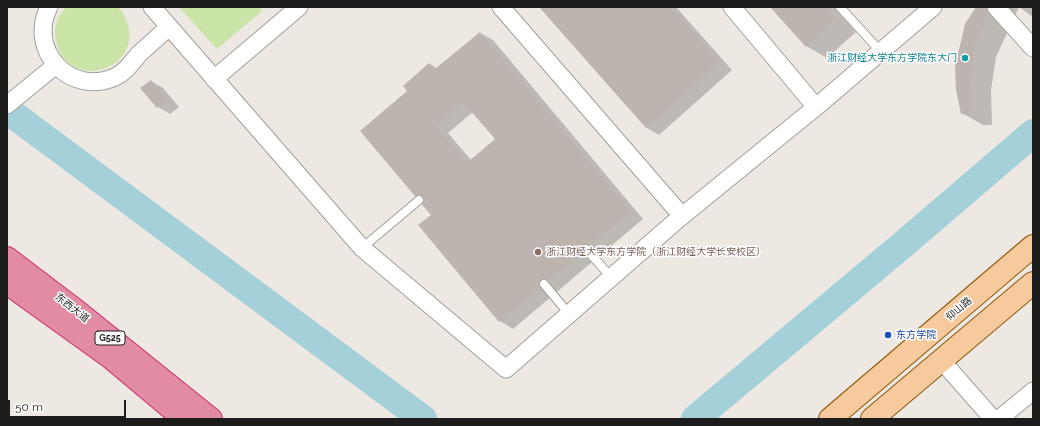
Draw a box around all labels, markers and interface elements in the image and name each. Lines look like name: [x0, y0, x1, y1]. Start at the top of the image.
place label: 浙江财经大学东方学院东大门: [827, 52, 957, 64]
marker: 浙江财经大学东方学院东大门: [960, 53, 970, 63]
place label: 浙江财经大学东方学院（浙江财经大学长安校区）: [546, 246, 766, 258]
marker: 浙江财经大学东方学院（浙江财经大学长安校区）: [533, 247, 543, 257]
street label: 东西大道: [53, 291, 91, 325]
street label: 仰山路: [944, 295, 974, 323]
place label: 东方学院: [896, 329, 936, 341]
marker: 东方学院: [883, 330, 893, 340]
road number: G525: [95, 331, 125, 345]
scale bar: [10, 392, 128, 418]
text: 50 m: [15, 400, 43, 414]

